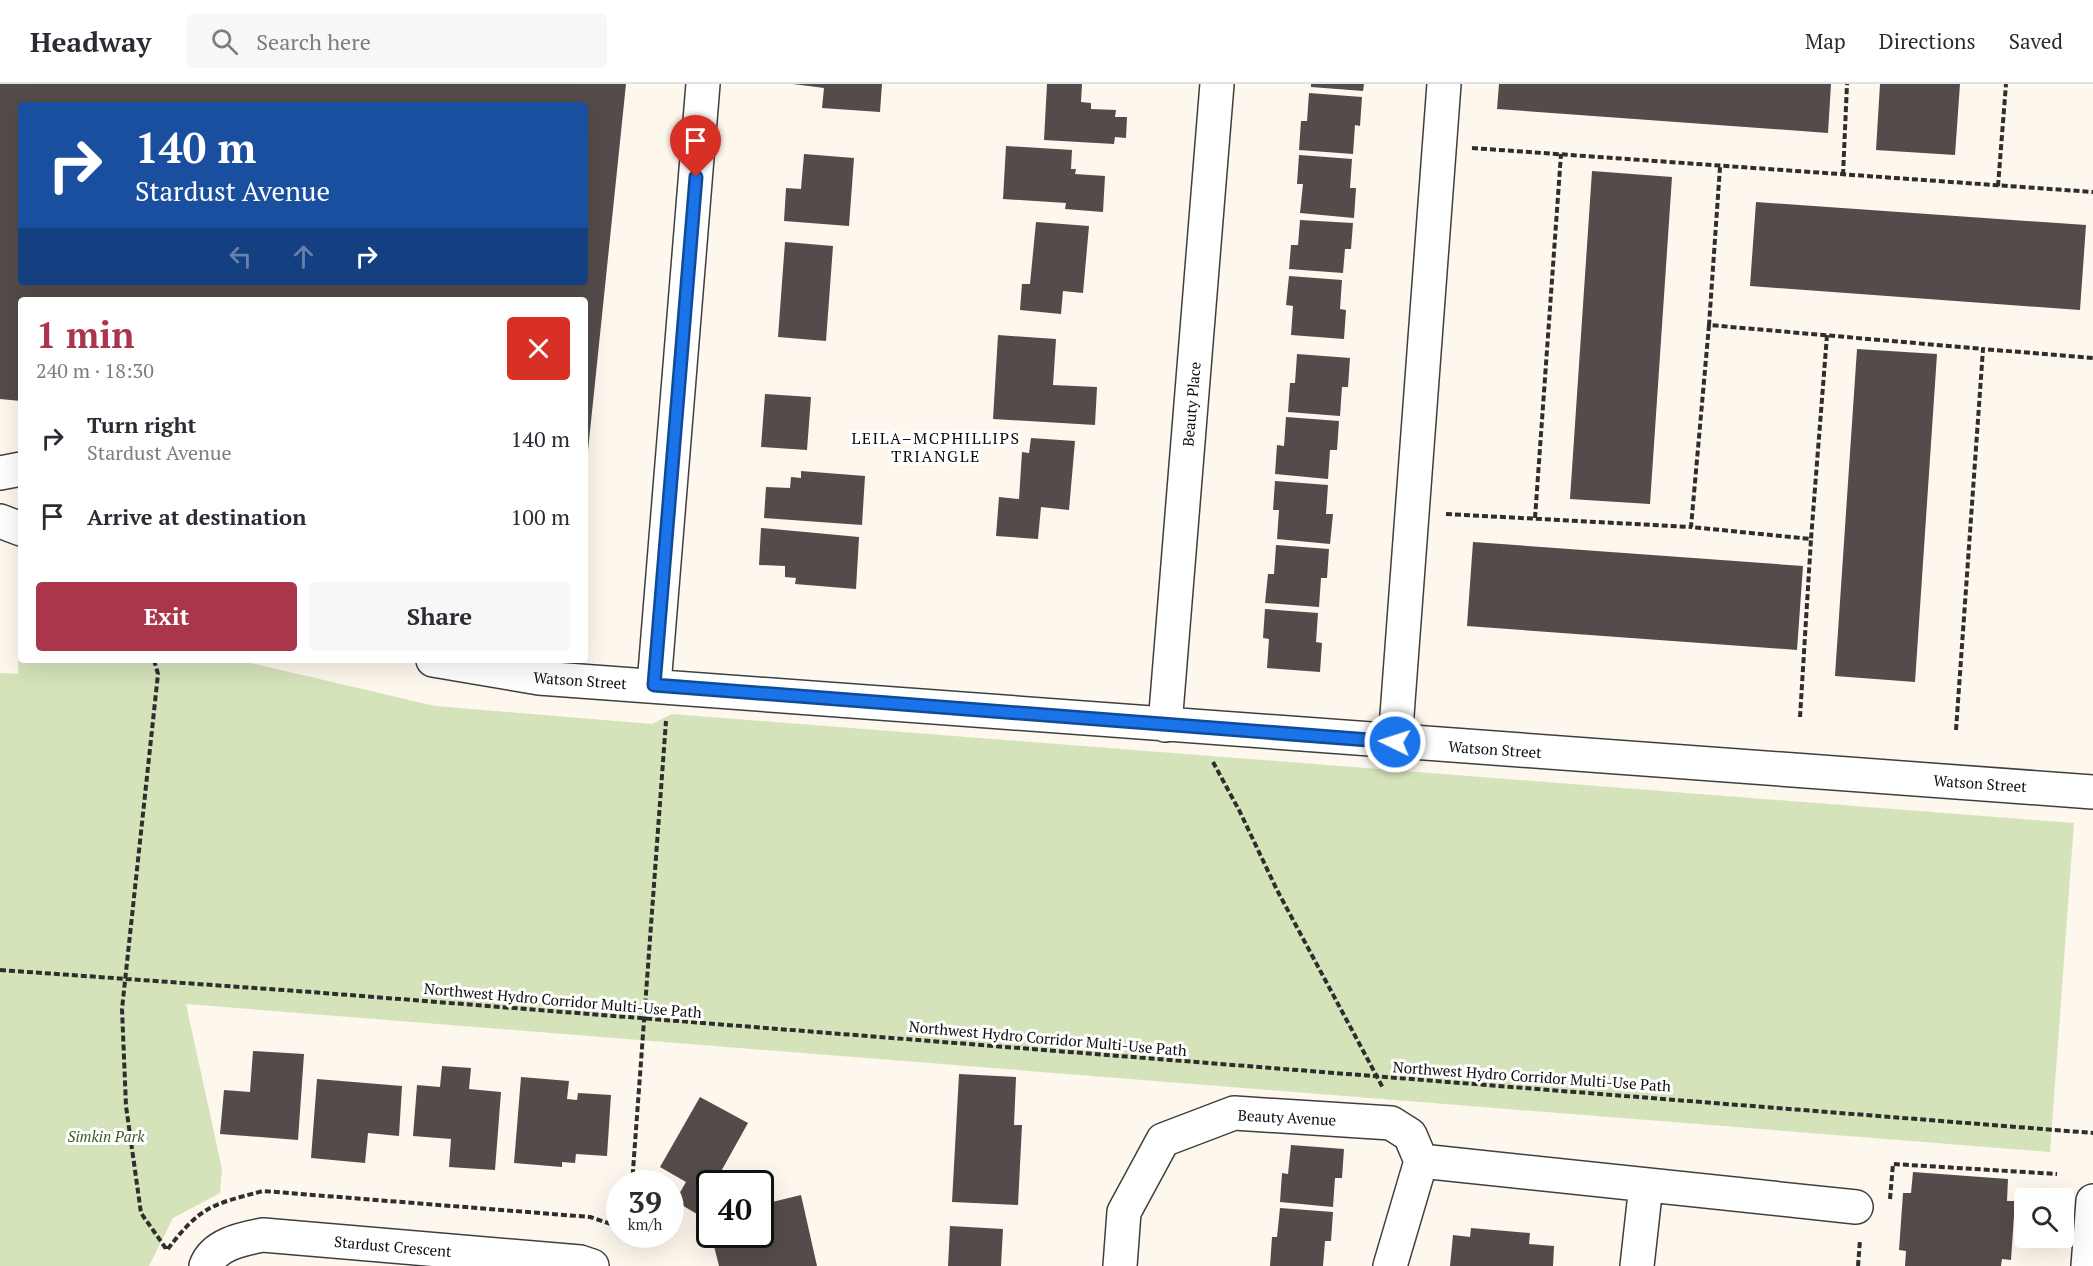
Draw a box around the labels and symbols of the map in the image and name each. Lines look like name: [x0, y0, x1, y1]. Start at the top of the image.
pin: [670, 115, 721, 177]
street label: Beauty Place: [1177, 361, 1205, 447]
district label: LEILA–MCPHILLIPS TRIANGLE: [851, 427, 1021, 467]
street label: Watson Street: [533, 667, 628, 693]
position arrow: [1363, 710, 1427, 774]
street label: Watson Street: [1448, 736, 1543, 762]
street label: Watson Street: [1933, 770, 2028, 796]
street label: Northwest Hydro Corridor Multi-Use Path: [423, 978, 703, 1022]
street label: Northwest Hydro Corridor Multi-Use Path: [908, 1016, 1188, 1060]
street label: Northwest Hydro Corridor Multi-Use Path: [1392, 1056, 1672, 1096]
street label: Beauty Avenue: [1237, 1104, 1337, 1130]
park label: Simkin Park: [68, 1126, 145, 1146]
speed limit sign: 40: [696, 1170, 774, 1248]
street label: Stardust Crescent: [333, 1231, 453, 1261]

